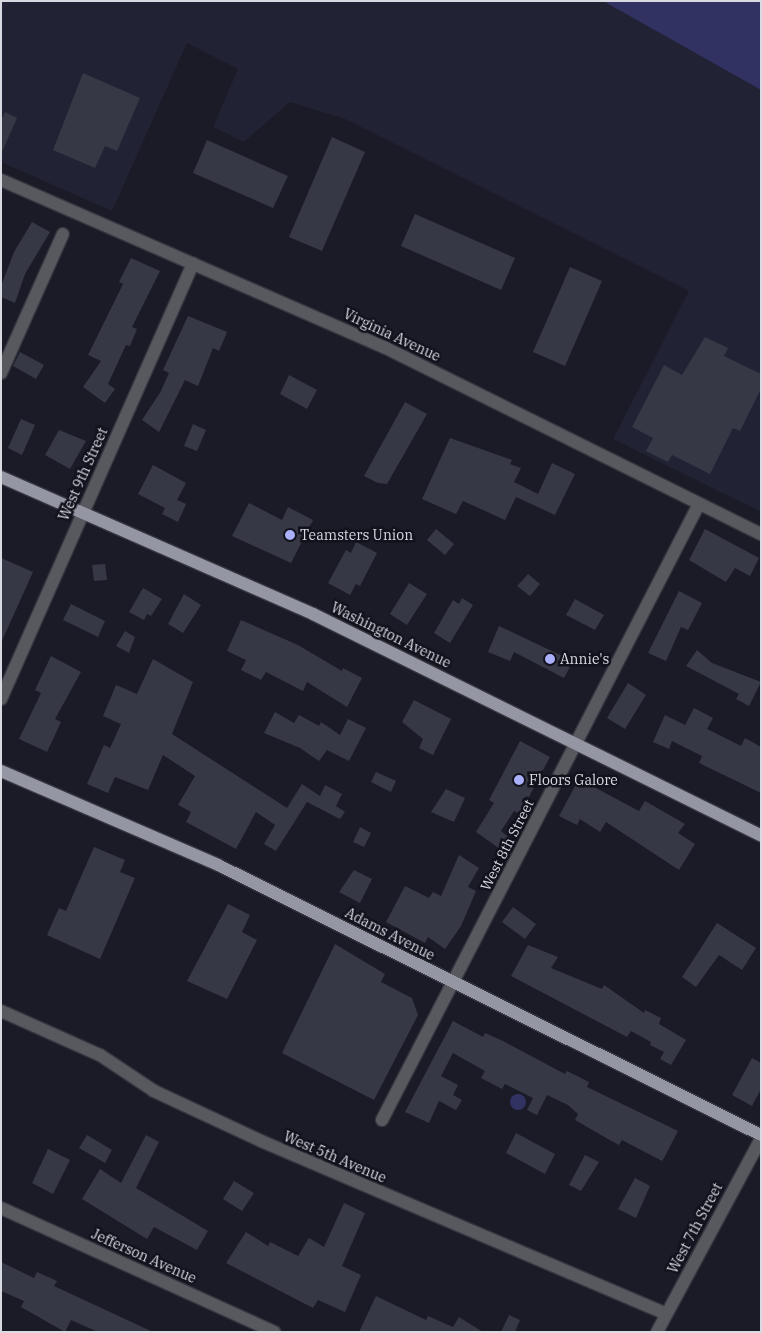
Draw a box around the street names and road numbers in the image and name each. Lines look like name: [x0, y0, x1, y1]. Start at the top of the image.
street label: Virginia Avenue: [341, 305, 443, 365]
street label: West 9th Street: [55, 425, 111, 523]
street label: Washington Avenue: [328, 599, 454, 671]
street label: West 8th Street: [477, 797, 537, 893]
street label: Adams Avenue: [342, 904, 438, 964]
street label: West 5th Avenue: [281, 1128, 389, 1186]
street label: West 7th Street: [664, 1180, 726, 1276]
street label: Jefferson Avenue: [89, 1225, 199, 1287]

